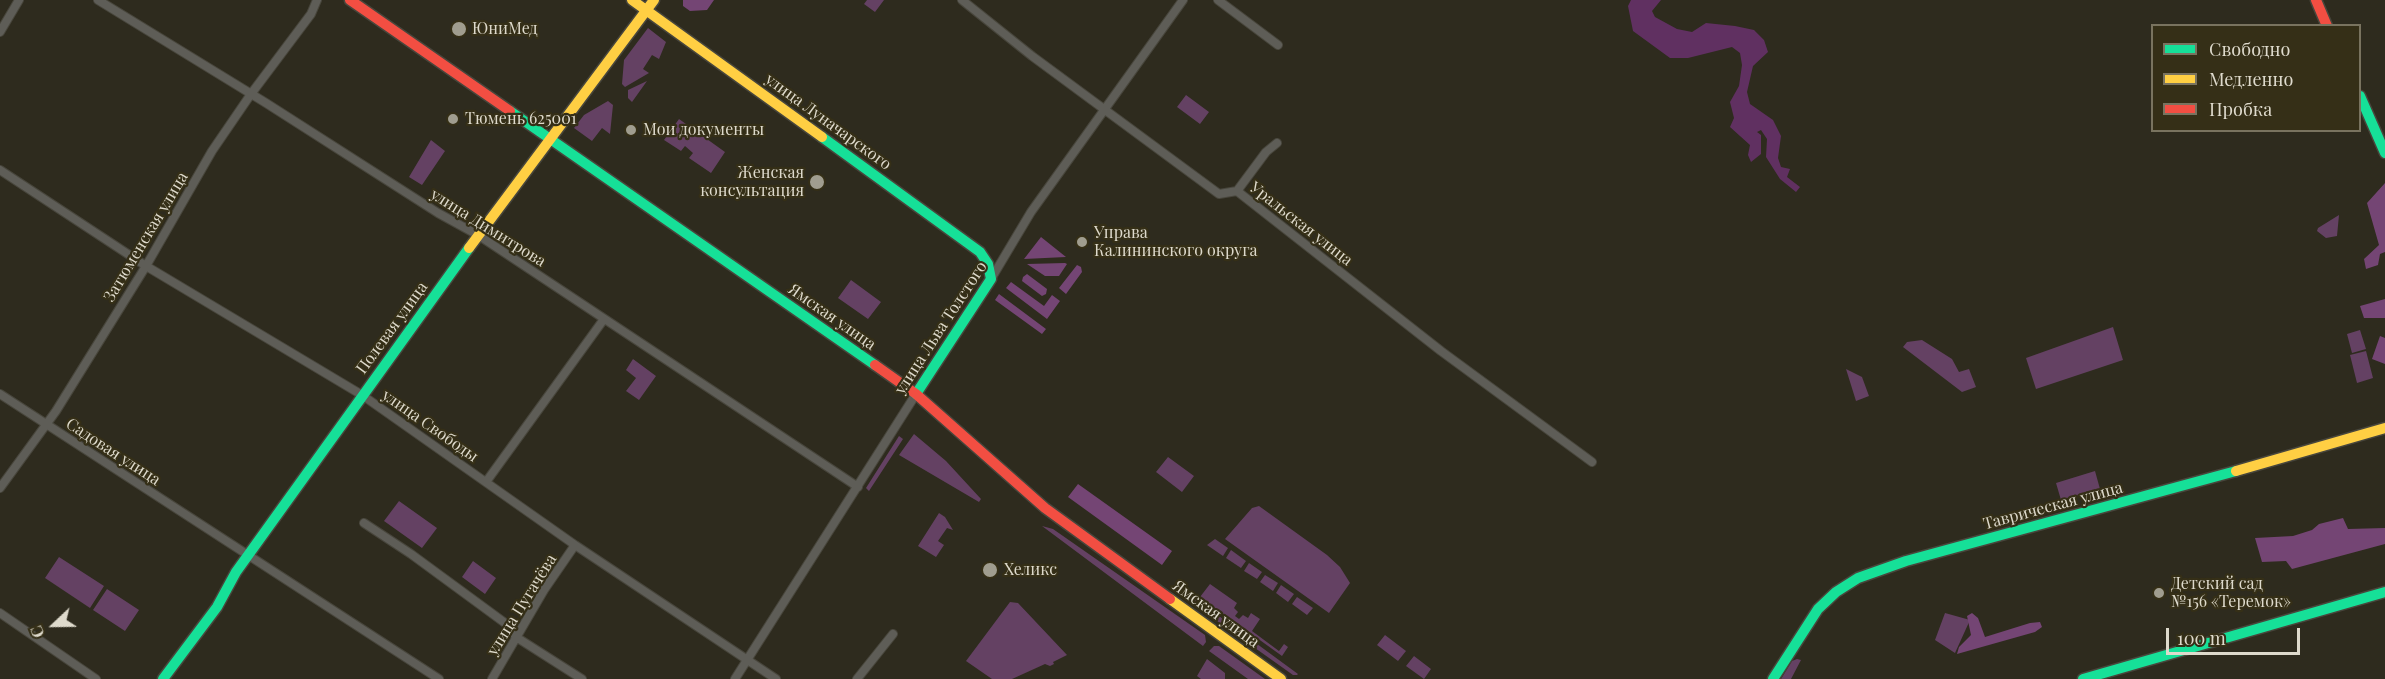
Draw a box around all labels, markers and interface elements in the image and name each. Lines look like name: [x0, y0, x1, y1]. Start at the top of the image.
place label: ЮниМед: [472, 19, 538, 39]
marker: ЮниМед: [450, 20, 468, 38]
legend: [2151, 24, 2361, 132]
text: Свободно: [2209, 37, 2290, 61]
text: Медленно: [2209, 67, 2293, 91]
street label: улица Луначарского: [761, 70, 895, 174]
text: Пробка: [2209, 97, 2272, 121]
place label: Тюмень 625001: [465, 109, 577, 129]
marker: Тюмень 625001: [446, 112, 460, 126]
place label: Мои документы: [643, 120, 764, 140]
marker: Мои документы: [624, 123, 638, 137]
place label: Женская консультация: [700, 163, 804, 201]
street label: Затюменская улица: [100, 169, 192, 305]
marker: Женская консультация: [808, 173, 826, 191]
street label: Уральская улица: [1246, 178, 1356, 270]
street label: улица Димитрова: [427, 185, 549, 271]
place label: Управа Калининского округа: [1094, 223, 1258, 261]
marker: Управа Калининского округа: [1075, 235, 1089, 249]
street label: улица Льва Толстого: [891, 258, 991, 398]
street label: Полевая улица: [352, 278, 432, 378]
street label: Ямская улица: [785, 280, 879, 354]
street label: улица Свободы: [378, 386, 482, 466]
street label: Садовая улица: [62, 414, 164, 490]
street label: Таврическая улица: [1981, 478, 2125, 534]
street label: улица Пугачёва: [483, 551, 561, 659]
place label: Хеликс: [1004, 560, 1057, 580]
marker: Хеликс: [981, 561, 999, 579]
place label: Детский сад №156 «Теремок»: [2171, 574, 2291, 612]
street label: Ямская улица: [1169, 576, 1263, 652]
marker: Детский сад №156 «Теремок»: [2152, 586, 2166, 600]
north arrow: [24, 595, 84, 655]
scale bar: [2169, 616, 2302, 654]
text: С: [25, 623, 49, 641]
text: 100 m: [2177, 626, 2226, 650]

